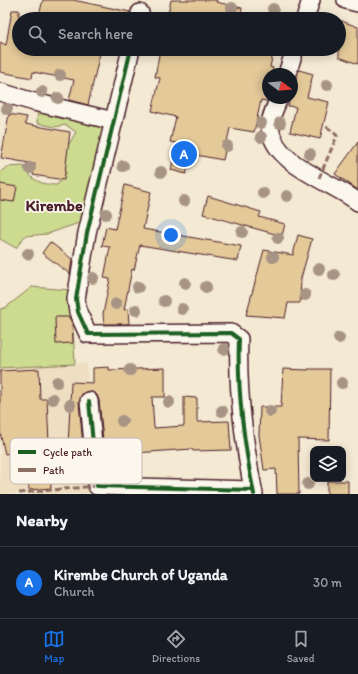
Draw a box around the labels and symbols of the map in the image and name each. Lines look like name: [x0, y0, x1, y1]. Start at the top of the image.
north arrow: [262, 68, 298, 104]
pin: A: [171, 139, 197, 169]
district label: Kirembe: [25, 196, 83, 215]
your location: [161, 225, 181, 245]
legend: [10, 438, 142, 484]
text: Cycle path: [43, 446, 92, 459]
text: Path: [43, 464, 65, 477]

